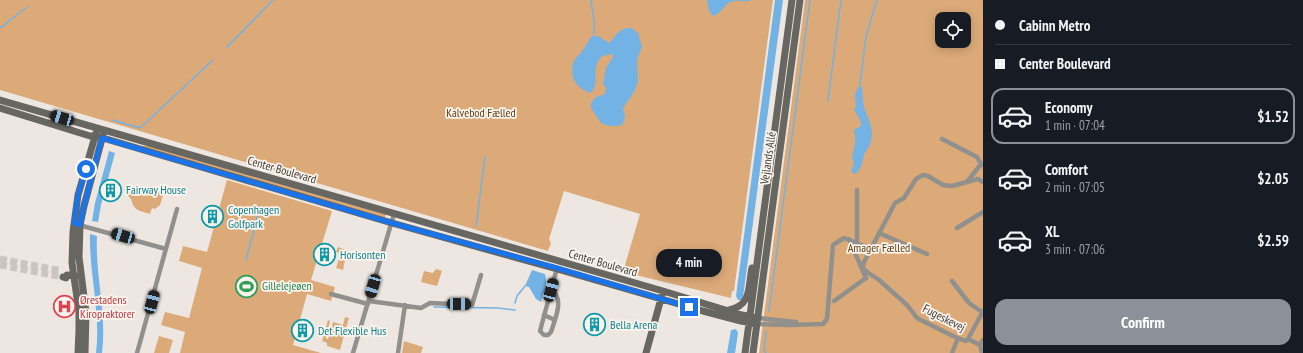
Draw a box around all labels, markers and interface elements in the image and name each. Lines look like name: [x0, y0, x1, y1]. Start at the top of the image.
map controls: [935, 12, 971, 48]
button: locate: [935, 12, 971, 48]
text: Cabinn Metro: [1019, 16, 1090, 35]
text: Center Boulevard: [1019, 54, 1111, 73]
icon: car: [997, 98, 1033, 134]
text: Economy: [1045, 98, 1093, 117]
park label: Kalvebod Fælled: [446, 105, 516, 120]
text: $1.52: [1257, 107, 1289, 126]
car: [49, 109, 75, 127]
text: 1 min · 07:04: [1045, 117, 1105, 134]
street label: Vejlands Allé: [756, 131, 779, 186]
street label: Center Boulevard: [246, 153, 318, 187]
route start: [77, 160, 95, 178]
icon: car: [997, 160, 1033, 196]
text: Comfort: [1045, 160, 1088, 179]
text: $2.05: [1257, 169, 1289, 188]
building icon: Fairway House: [98, 177, 124, 203]
text: 2 min · 07:05: [1045, 179, 1105, 196]
place label: Fairway House: [126, 182, 186, 197]
place label: Copenhagen Golfpark: [228, 202, 279, 231]
building icon: Copenhagen Golfpark: [200, 204, 226, 230]
icon: car: [997, 222, 1033, 258]
text: XL: [1045, 222, 1059, 241]
car: [110, 227, 136, 245]
text: $2.59: [1257, 231, 1289, 250]
park label: Amager Fælled: [848, 240, 910, 255]
text: 3 min · 07:06: [1045, 241, 1105, 258]
building icon: Horisonten: [311, 242, 337, 268]
street label: Center Boulevard: [567, 246, 639, 280]
place label: Horisonten: [340, 247, 385, 262]
callout: 4 min: [656, 249, 722, 277]
text: 4 min: [676, 254, 702, 271]
sports icon: Gillelejeøen: [234, 273, 260, 299]
car: [364, 273, 382, 299]
car: [542, 277, 560, 303]
place label: Gillelejeøen: [262, 278, 312, 293]
car: [143, 289, 161, 315]
place label: Ørestadens Kiropraktorer: [80, 292, 136, 321]
hospital icon: Ørestadens Kiropraktorer: [52, 294, 78, 320]
car: [447, 298, 471, 310]
route end: [680, 298, 698, 316]
button: Confirm: [995, 299, 1291, 345]
street label: Fugeskevej: [920, 300, 968, 335]
building icon: Bella Arena: [581, 312, 607, 338]
place label: Bella Arena: [610, 317, 657, 332]
building icon: Det Flexible Hus: [290, 318, 316, 344]
place label: Det Flexible Hus: [318, 323, 386, 338]

